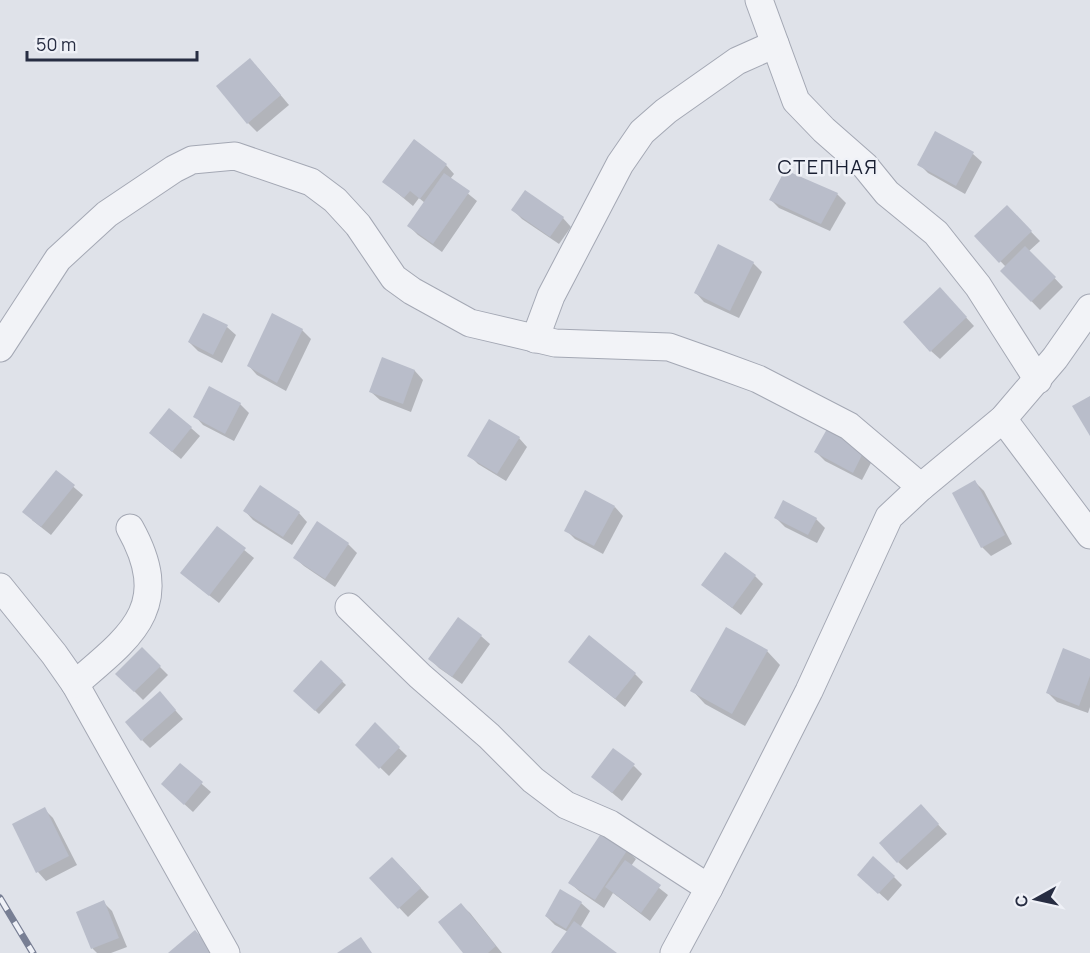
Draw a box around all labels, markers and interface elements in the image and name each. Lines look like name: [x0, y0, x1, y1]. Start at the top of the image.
scale bar: [27, 24, 196, 62]
text: 50 m: [36, 32, 76, 56]
district label: СТЕПНАЯ: [778, 153, 878, 180]
north arrow: [1006, 869, 1066, 929]
text: С: [1009, 894, 1033, 908]

